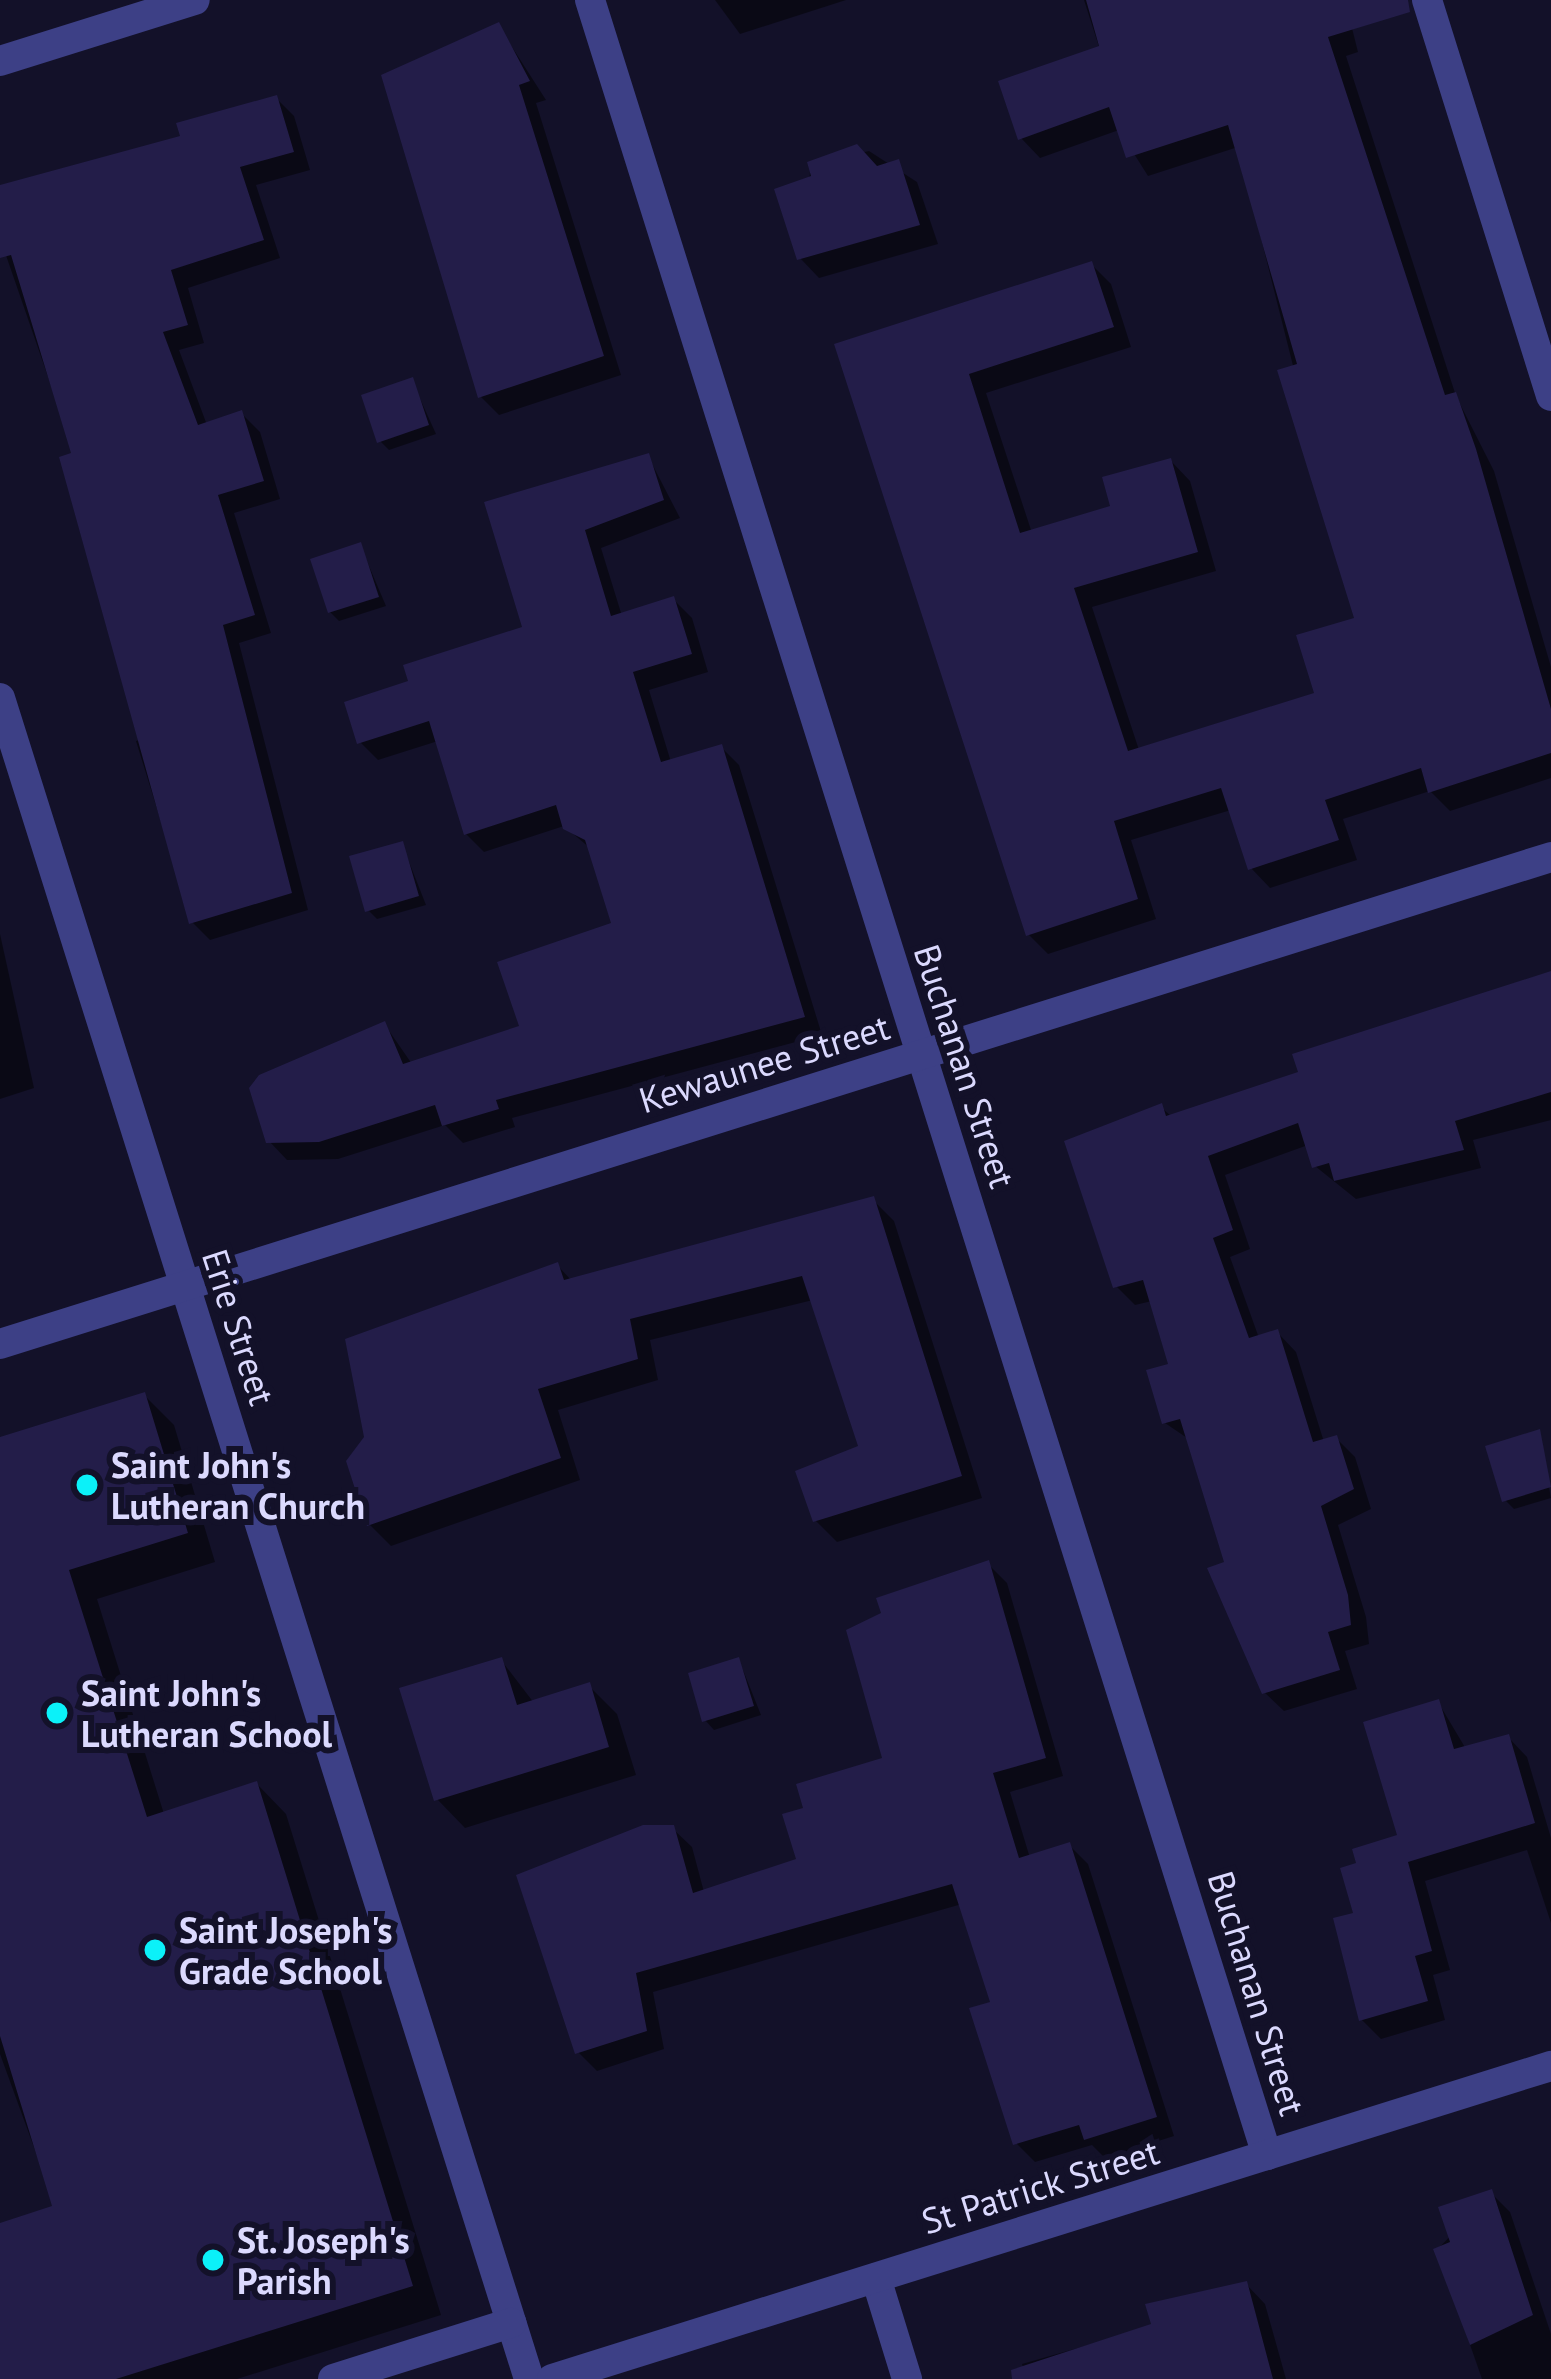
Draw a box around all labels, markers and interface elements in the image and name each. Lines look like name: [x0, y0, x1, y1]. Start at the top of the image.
street label: Buchanan Street: [905, 939, 1025, 1193]
street label: Kewaunee Street: [634, 1004, 894, 1122]
street label: Erie Street: [194, 1244, 284, 1410]
place label: Saint John's Lutheran Church: [111, 1442, 366, 1527]
marker: Saint John's Lutheran Church: [74, 1472, 100, 1498]
place label: Saint John's Lutheran School: [81, 1670, 332, 1755]
marker: Saint John's Lutheran School: [44, 1700, 70, 1726]
street label: Buchanan Street: [1199, 1866, 1315, 2120]
place label: Saint Joseph's Grade School: [179, 1907, 393, 1992]
marker: Saint Joseph's Grade School: [142, 1937, 168, 1963]
street label: St Patrick Street: [916, 2129, 1164, 2243]
place label: St. Joseph's Parish: [237, 2217, 412, 2302]
marker: St. Joseph's Parish: [200, 2247, 226, 2273]

